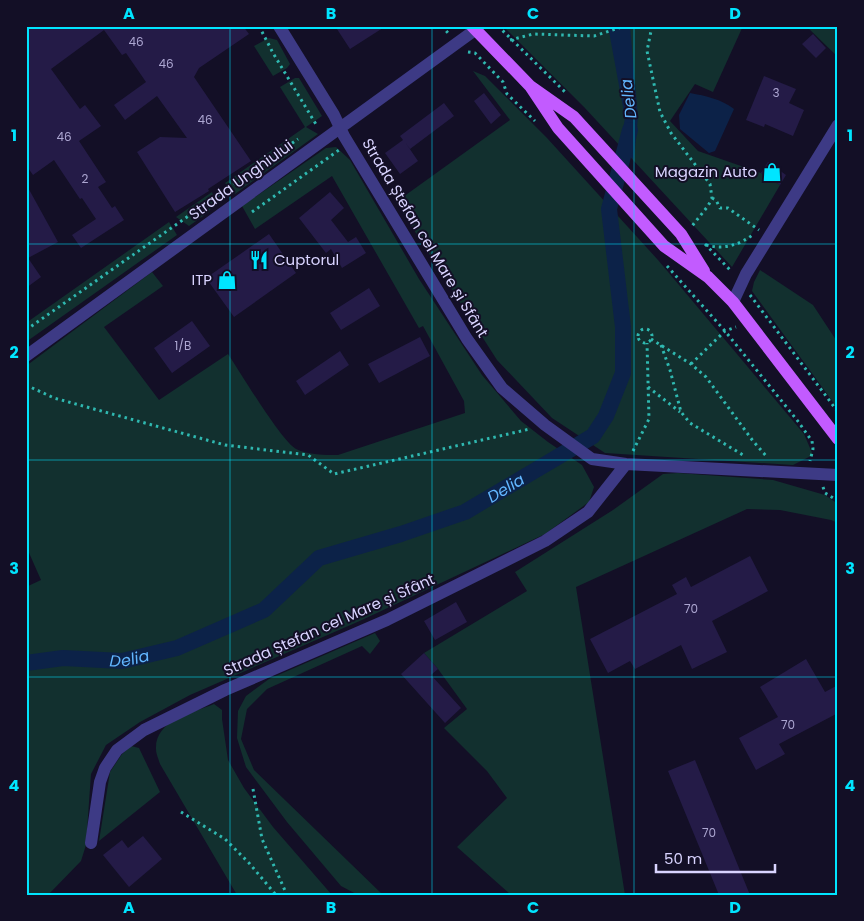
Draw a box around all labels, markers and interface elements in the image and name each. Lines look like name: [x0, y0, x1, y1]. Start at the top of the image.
text: A: [123, 2, 135, 25]
text: B: [326, 2, 336, 25]
text: C: [527, 2, 539, 25]
text: D: [729, 2, 741, 25]
house number: 46: [128, 33, 144, 50]
house number: 46: [158, 55, 174, 72]
water label: Delia: [615, 78, 642, 120]
house number: 3: [772, 84, 780, 101]
house number: 46: [197, 111, 213, 128]
text: 1: [11, 124, 17, 147]
text: 1: [847, 124, 853, 147]
house number: 46: [56, 128, 72, 145]
street label: Strada Ștefan cel Mare și Sfânt: [357, 134, 493, 341]
street label: Strada Unghiului: [184, 135, 297, 225]
place label: Magazin Auto: [655, 161, 757, 182]
shop icon: Magazin Auto: [761, 161, 783, 183]
house number: 2: [82, 170, 89, 187]
restaurant icon: Cuptorul: [248, 249, 270, 271]
place label: Cuptorul: [274, 249, 339, 270]
place label: ITP: [192, 269, 212, 290]
shop icon: ITP: [216, 269, 238, 291]
house number: 1/B: [175, 337, 191, 354]
text: 2: [9, 341, 19, 364]
text: 2: [845, 341, 855, 364]
water label: Delia: [483, 468, 529, 508]
text: 3: [9, 557, 19, 580]
text: 3: [845, 557, 855, 580]
street label: Strada Ștefan cel Mare și Sfânt: [220, 568, 438, 681]
house number: 70: [684, 600, 698, 617]
water label: Delia: [109, 644, 152, 673]
house number: 70: [781, 716, 795, 733]
text: 4: [9, 774, 20, 797]
text: 4: [845, 774, 856, 797]
house number: 70: [702, 824, 716, 841]
scale bar: [656, 841, 775, 873]
text: 50 m: [664, 848, 702, 869]
text: A: [123, 896, 135, 919]
text: B: [326, 896, 336, 919]
text: C: [527, 896, 539, 919]
text: D: [729, 896, 741, 919]

